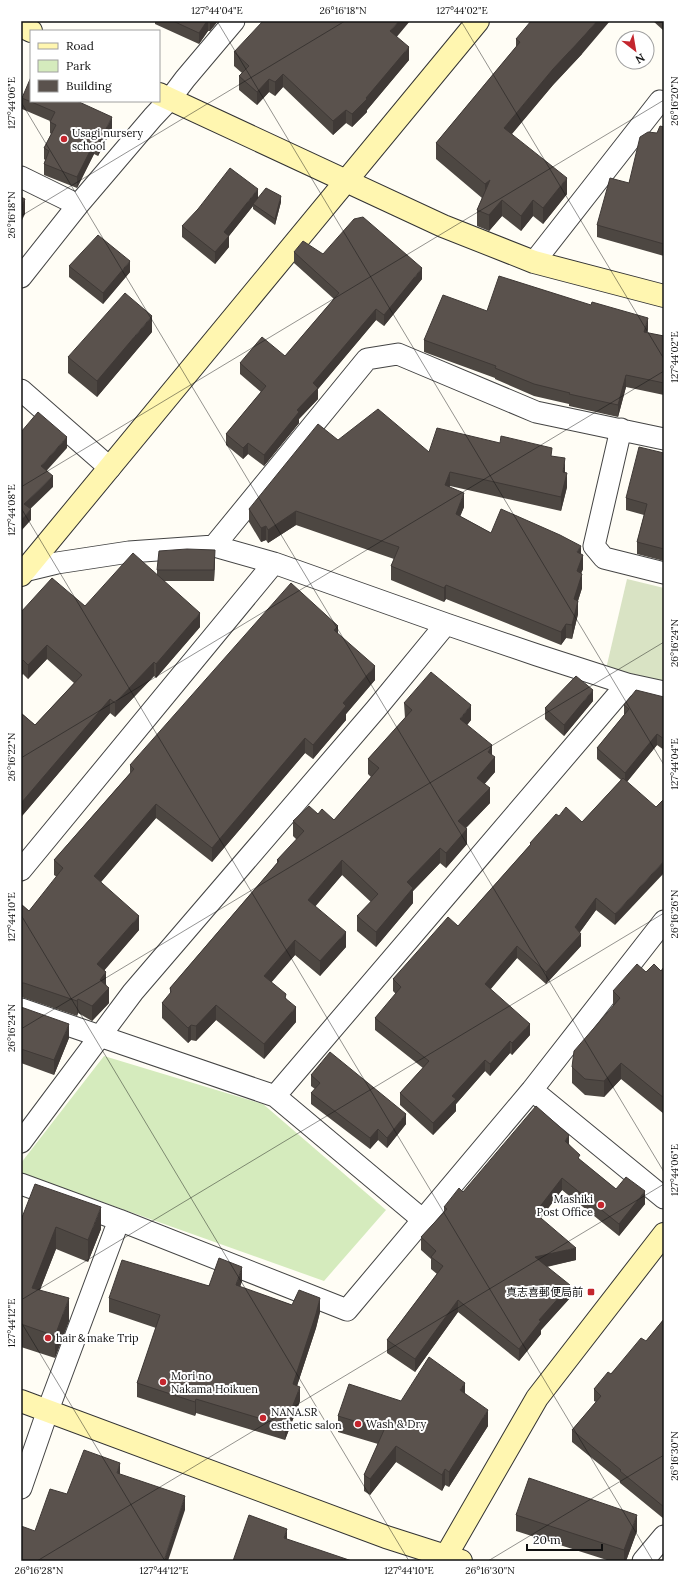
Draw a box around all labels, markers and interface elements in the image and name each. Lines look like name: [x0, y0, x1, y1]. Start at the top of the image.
text: 127°44'04"E: [191, 4, 243, 17]
text: 26°16'18"N: [319, 4, 367, 17]
text: 127°44'02"E: [436, 4, 488, 17]
legend: [30, 30, 160, 102]
north arrow: [615, 30, 655, 70]
text: Road: [66, 38, 94, 53]
text: N: [632, 50, 647, 67]
text: Park: [66, 58, 92, 73]
text: 26°16'20"N: [668, 76, 681, 126]
text: 127°44'06"E: [5, 77, 18, 129]
text: Building: [66, 78, 112, 93]
place label: Usagi nursery school: [72, 126, 143, 153]
marker: Usagi nursery school: [59, 134, 69, 144]
text: 26°16'18"N: [5, 191, 18, 239]
text: 127°44'02"E: [668, 331, 681, 383]
text: 127°44'08"E: [5, 484, 18, 536]
text: 26°16'24"N: [668, 619, 681, 667]
text: 26°16'22"N: [5, 732, 18, 781]
text: 127°44'04"E: [668, 738, 681, 790]
text: 26°16'26"N: [668, 889, 681, 938]
text: 127°44'10"E: [5, 892, 18, 942]
text: 26°16'24"N: [5, 1004, 18, 1052]
text: 127°44'06"E: [668, 1144, 681, 1196]
place label: Mashiki Post Office: [537, 1192, 593, 1219]
marker: Mashiki Post Office: [596, 1200, 606, 1210]
place label: 真志喜郵便局前: [506, 1285, 583, 1299]
marker: 真志喜郵便局前: [586, 1287, 596, 1297]
text: 127°44'12"E: [5, 1299, 18, 1347]
place label: hair＆make Trip: [56, 1331, 139, 1345]
marker: hair＆make Trip: [43, 1333, 53, 1343]
place label: Mori no Nakama Hoikuen: [171, 1369, 258, 1396]
marker: Mori no Nakama Hoikuen: [158, 1377, 168, 1387]
place label: NANA.SR esthetic salon: [271, 1405, 342, 1432]
marker: NANA.SR esthetic salon: [258, 1413, 268, 1423]
place label: Wash & Dry: [366, 1417, 426, 1431]
marker: Wash & Dry: [353, 1419, 363, 1429]
text: 26°16'30"N: [668, 1431, 681, 1481]
scale bar: [527, 1526, 602, 1552]
text: 20 m: [533, 1532, 561, 1547]
text: 26°16'28"N: [15, 1564, 64, 1577]
text: 127°44'12"E: [140, 1564, 188, 1577]
text: 127°44'10"E: [384, 1564, 434, 1577]
text: 26°16'30"N: [465, 1564, 515, 1577]

